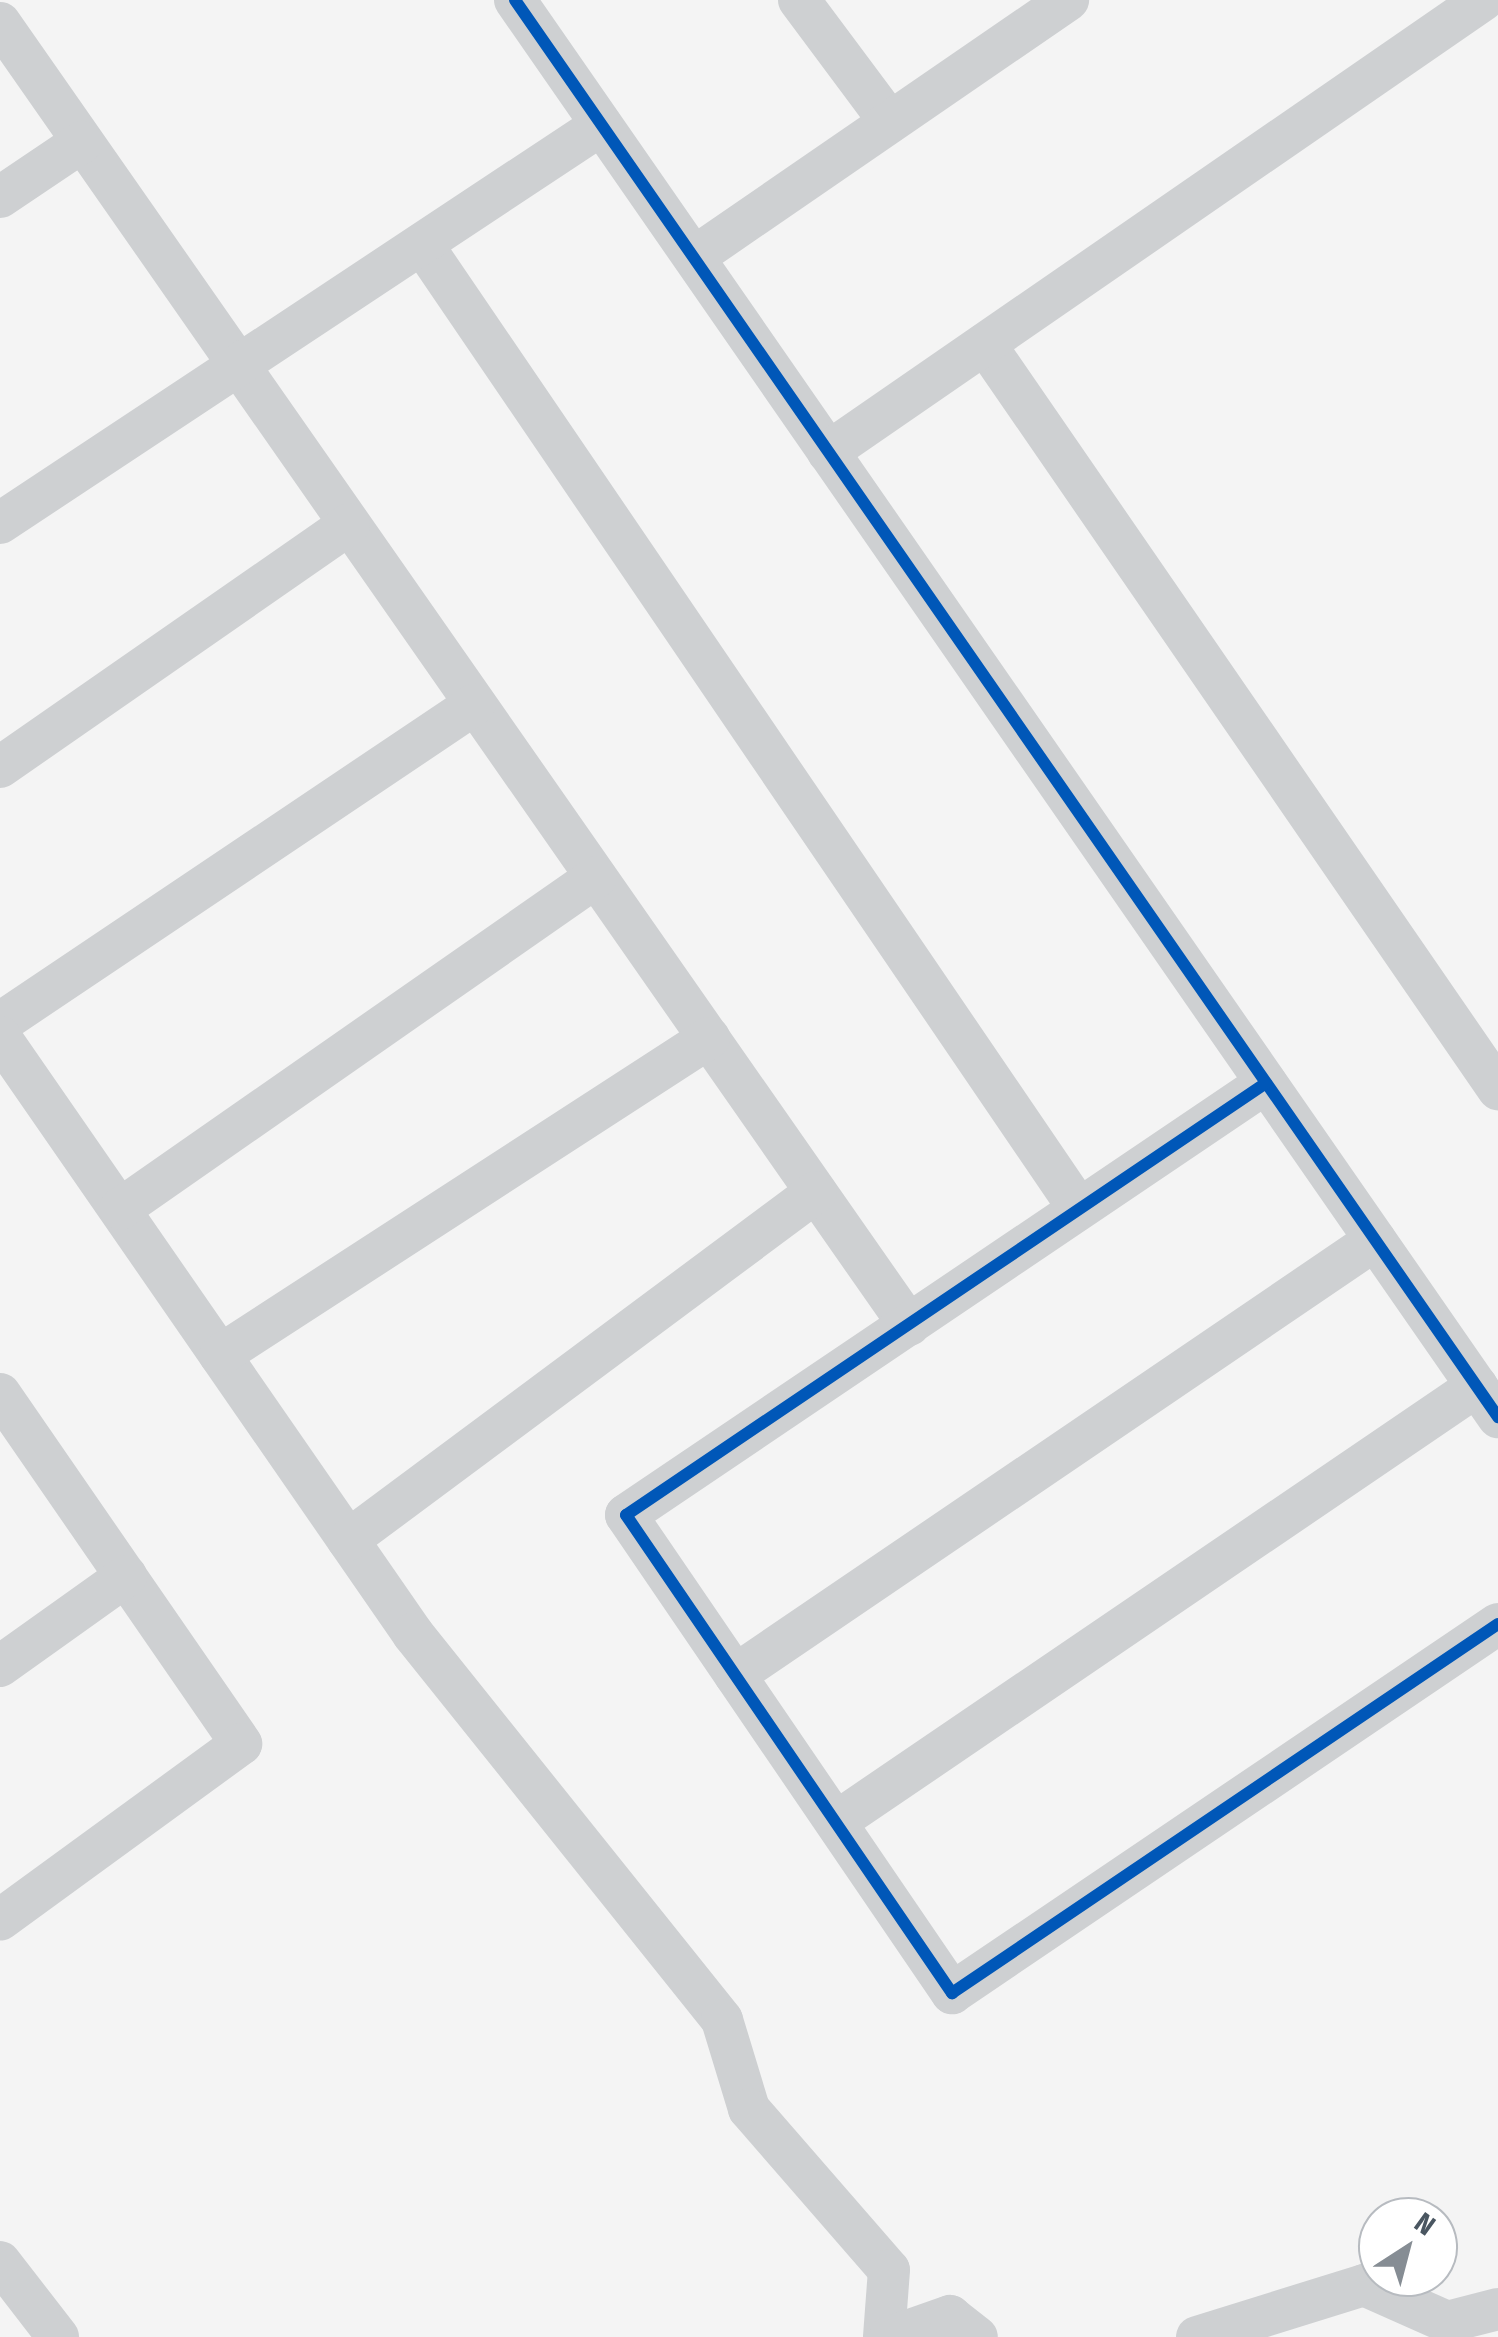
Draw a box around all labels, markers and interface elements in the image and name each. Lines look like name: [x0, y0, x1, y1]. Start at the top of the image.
north arrow: [1358, 2197, 1458, 2297]
text: N: [1408, 2206, 1441, 2242]

